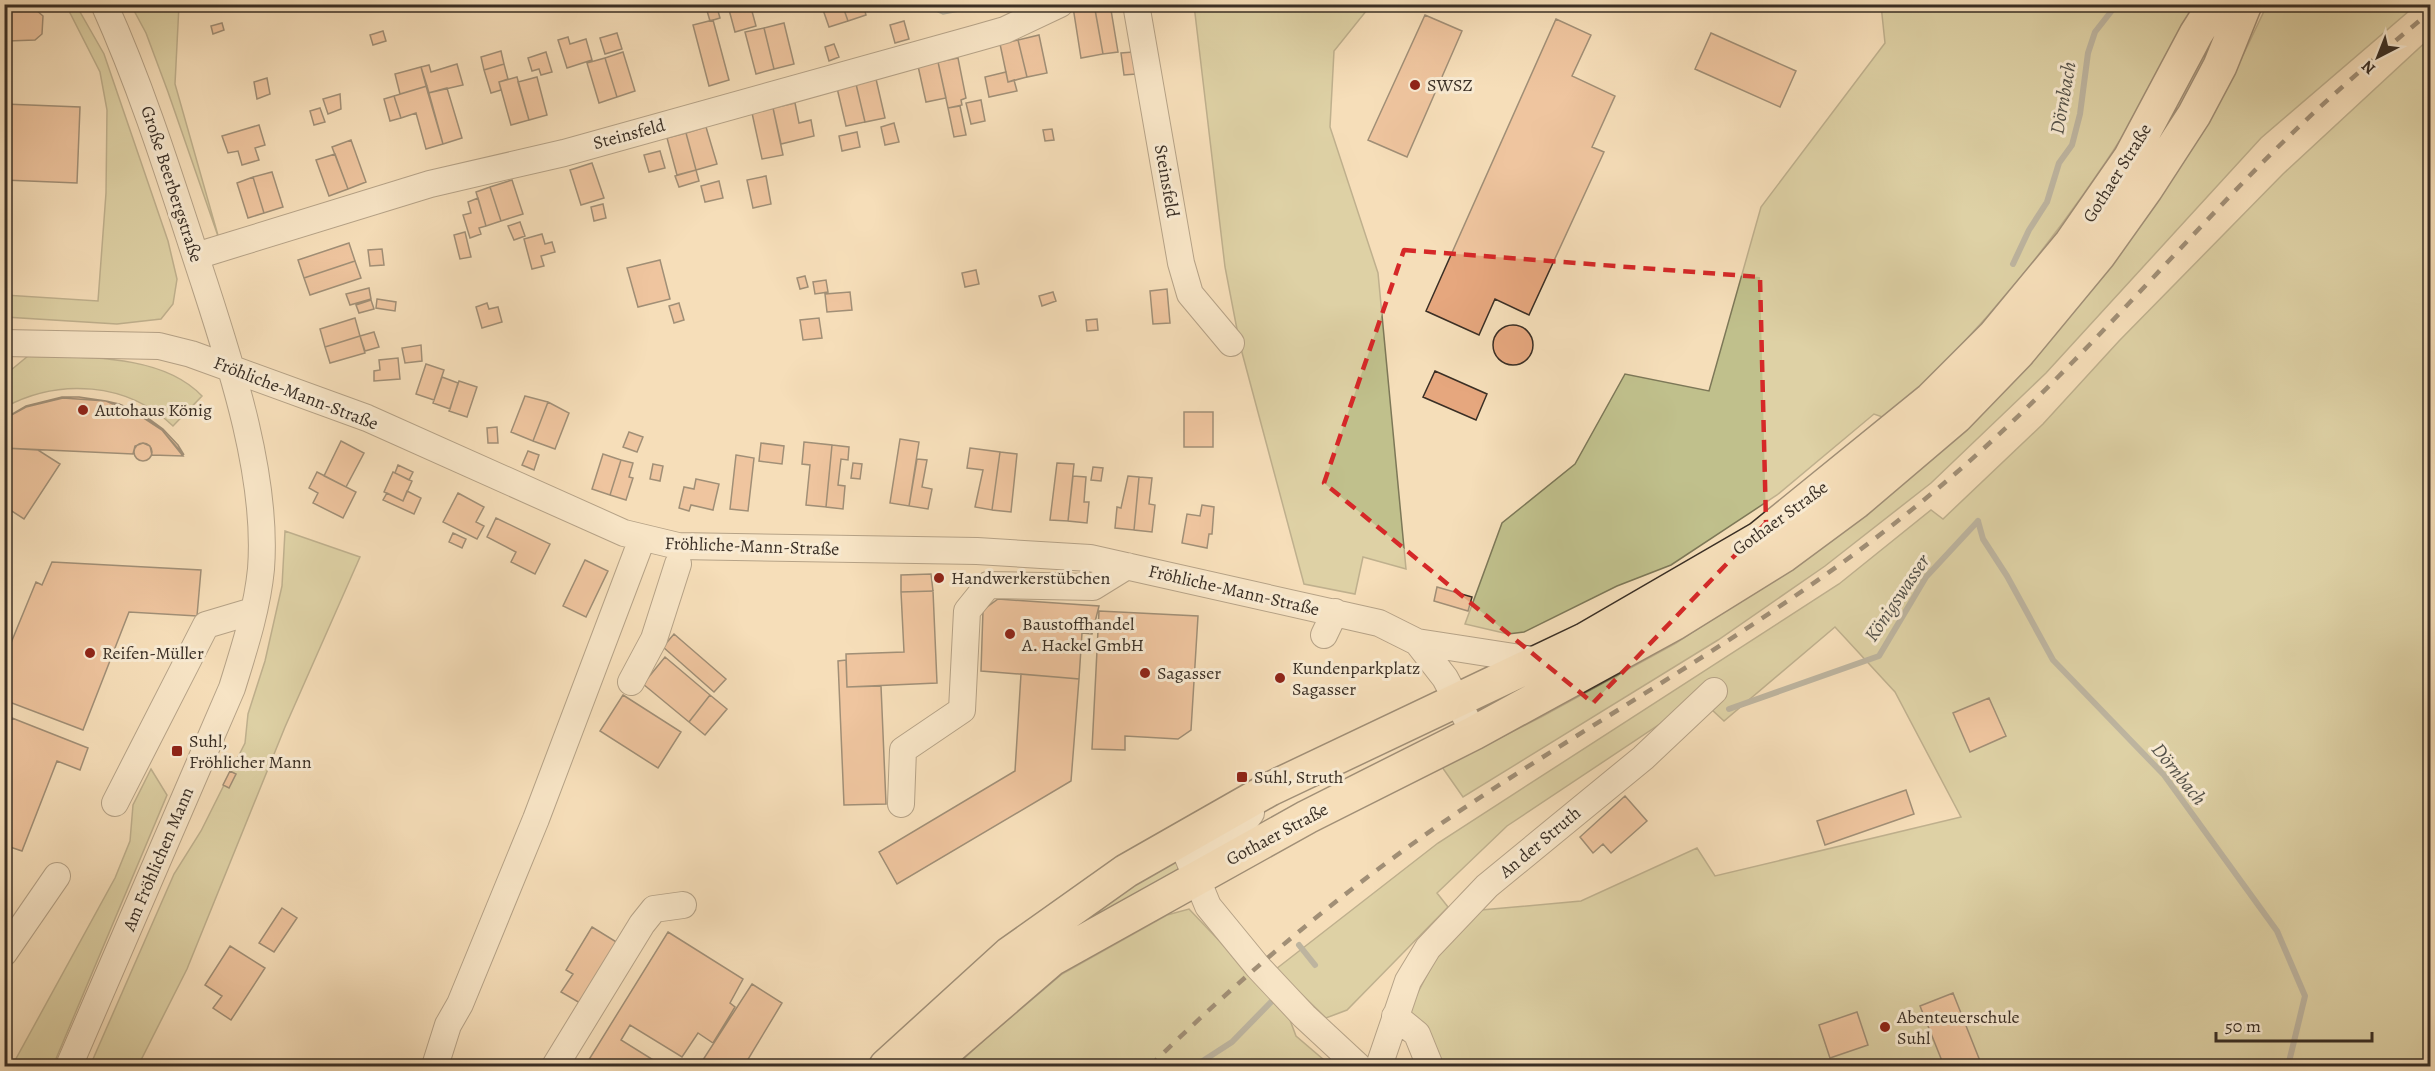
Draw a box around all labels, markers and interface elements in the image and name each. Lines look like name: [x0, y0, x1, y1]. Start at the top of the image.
north arrow: [2348, 27, 2408, 87]
text: N: [2357, 55, 2380, 79]
water label: Dörnbach: [2043, 60, 2083, 136]
place label: SWSZ: [1427, 73, 1473, 97]
marker: SWSZ: [1408, 78, 1422, 92]
street label: Große Beerbergstraße: [135, 103, 209, 265]
street label: Steinsfeld: [590, 113, 668, 155]
street label: Gothaer Straße: [2077, 119, 2157, 227]
street label: Steinsfeld: [1149, 143, 1185, 220]
street label: Fröhliche-Mann-Straße: [210, 351, 382, 435]
place label: Autohaus König: [94, 398, 212, 422]
marker: Autohaus König: [76, 403, 90, 417]
street label: Gothaer Straße: [1727, 475, 1833, 561]
street label: Fröhliche-Mann-Straße: [664, 531, 840, 561]
water label: Königswasser: [1858, 548, 1937, 647]
street label: Fröhliche-Mann-Straße: [1146, 559, 1322, 621]
place label: Handwerkerstübchen: [951, 566, 1110, 590]
marker: Handwerkerstübchen: [932, 571, 946, 585]
place label: Baustoffhandel A. Hackel GmbH: [1021, 612, 1144, 657]
marker: Baustoffhandel A. Hackel GmbH: [1003, 627, 1017, 641]
place label: Reifen-Müller: [102, 641, 204, 665]
marker: Reifen-Müller: [83, 646, 97, 660]
place label: Kundenparkplatz Sagasser: [1292, 656, 1420, 701]
place label: Sagasser: [1157, 661, 1221, 685]
marker: Sagasser: [1138, 666, 1152, 680]
marker: Kundenparkplatz Sagasser: [1273, 671, 1287, 685]
place label: Suhl, Fröhlicher Mann: [189, 729, 312, 774]
water label: Dörnbach: [2145, 737, 2213, 811]
marker: Suhl, Fröhlicher Mann: [170, 744, 184, 758]
place label: Suhl, Struth: [1254, 765, 1344, 789]
marker: Suhl, Struth: [1235, 770, 1249, 784]
street label: Am Fröhlichen Mann: [116, 783, 199, 936]
street label: Gothaer Straße: [1222, 797, 1332, 871]
street label: An der Struth: [1493, 801, 1586, 884]
place label: Abenteuerschule Suhl: [1896, 1005, 2020, 1050]
scale bar: [2216, 1005, 2372, 1043]
text: 50 m: [2225, 1014, 2261, 1038]
marker: Abenteuerschule Suhl: [1878, 1020, 1892, 1034]

